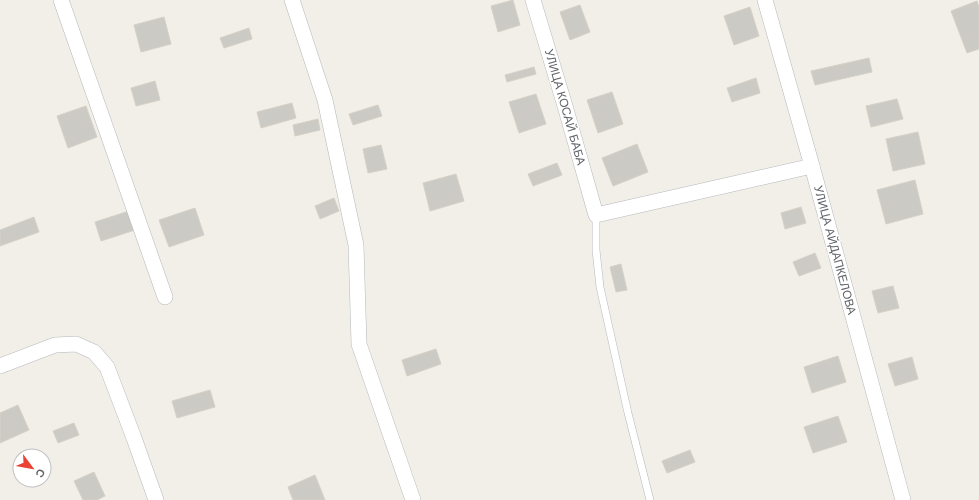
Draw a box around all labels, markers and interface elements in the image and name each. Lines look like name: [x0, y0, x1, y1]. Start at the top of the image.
street label: УЛИЦА КОСАЙ БАБА: [542, 47, 589, 166]
street label: УЛИЦА АЙДАПКЕЛОВА: [811, 184, 860, 316]
north arrow: [12, 448, 52, 488]
text: С: [33, 467, 48, 480]

